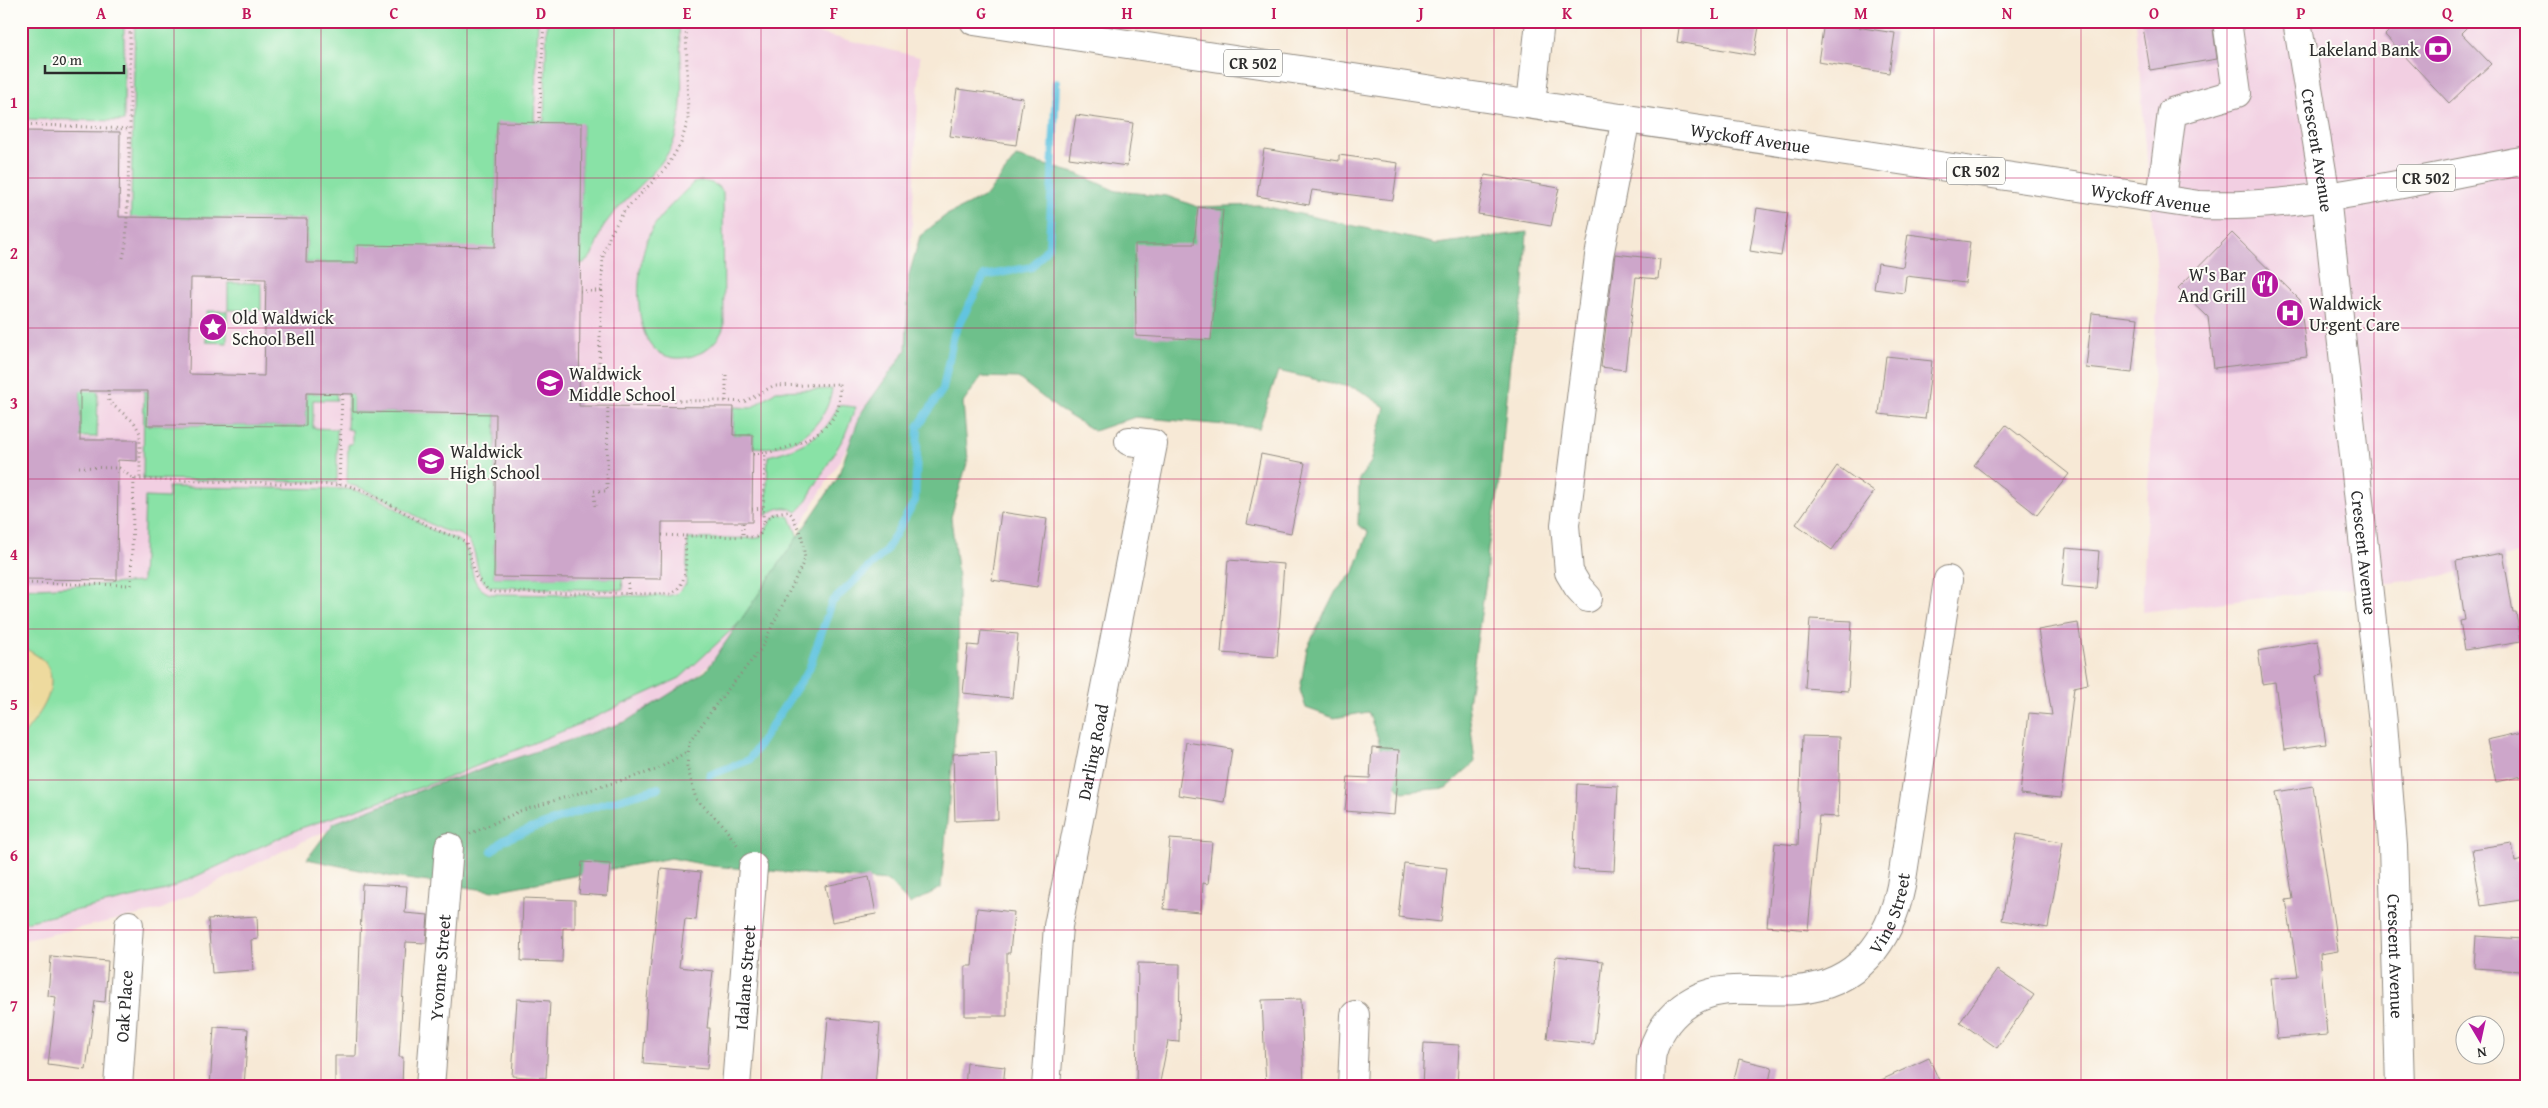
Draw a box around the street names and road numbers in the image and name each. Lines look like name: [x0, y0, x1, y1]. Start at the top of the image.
road number: CR 502: [1224, 49, 1282, 76]
street label: Crescent Avenue: [2295, 86, 2341, 213]
street label: Wyckoff Avenue: [1689, 115, 1812, 160]
road number: CR 502: [1947, 158, 2005, 185]
road number: CR 502: [2397, 164, 2455, 192]
street label: Wyckoff Avenue: [2089, 175, 2211, 219]
street label: Crescent Avenue: [2344, 489, 2385, 616]
street label: Darling Road: [1070, 701, 1115, 802]
street label: Vine Street: [1862, 870, 1916, 959]
street label: Crescent Avenue: [2381, 893, 2412, 1019]
street label: Yvonne Street: [422, 912, 457, 1022]
street label: Idalane Street: [727, 923, 762, 1031]
street label: Oak Place: [108, 969, 139, 1043]

